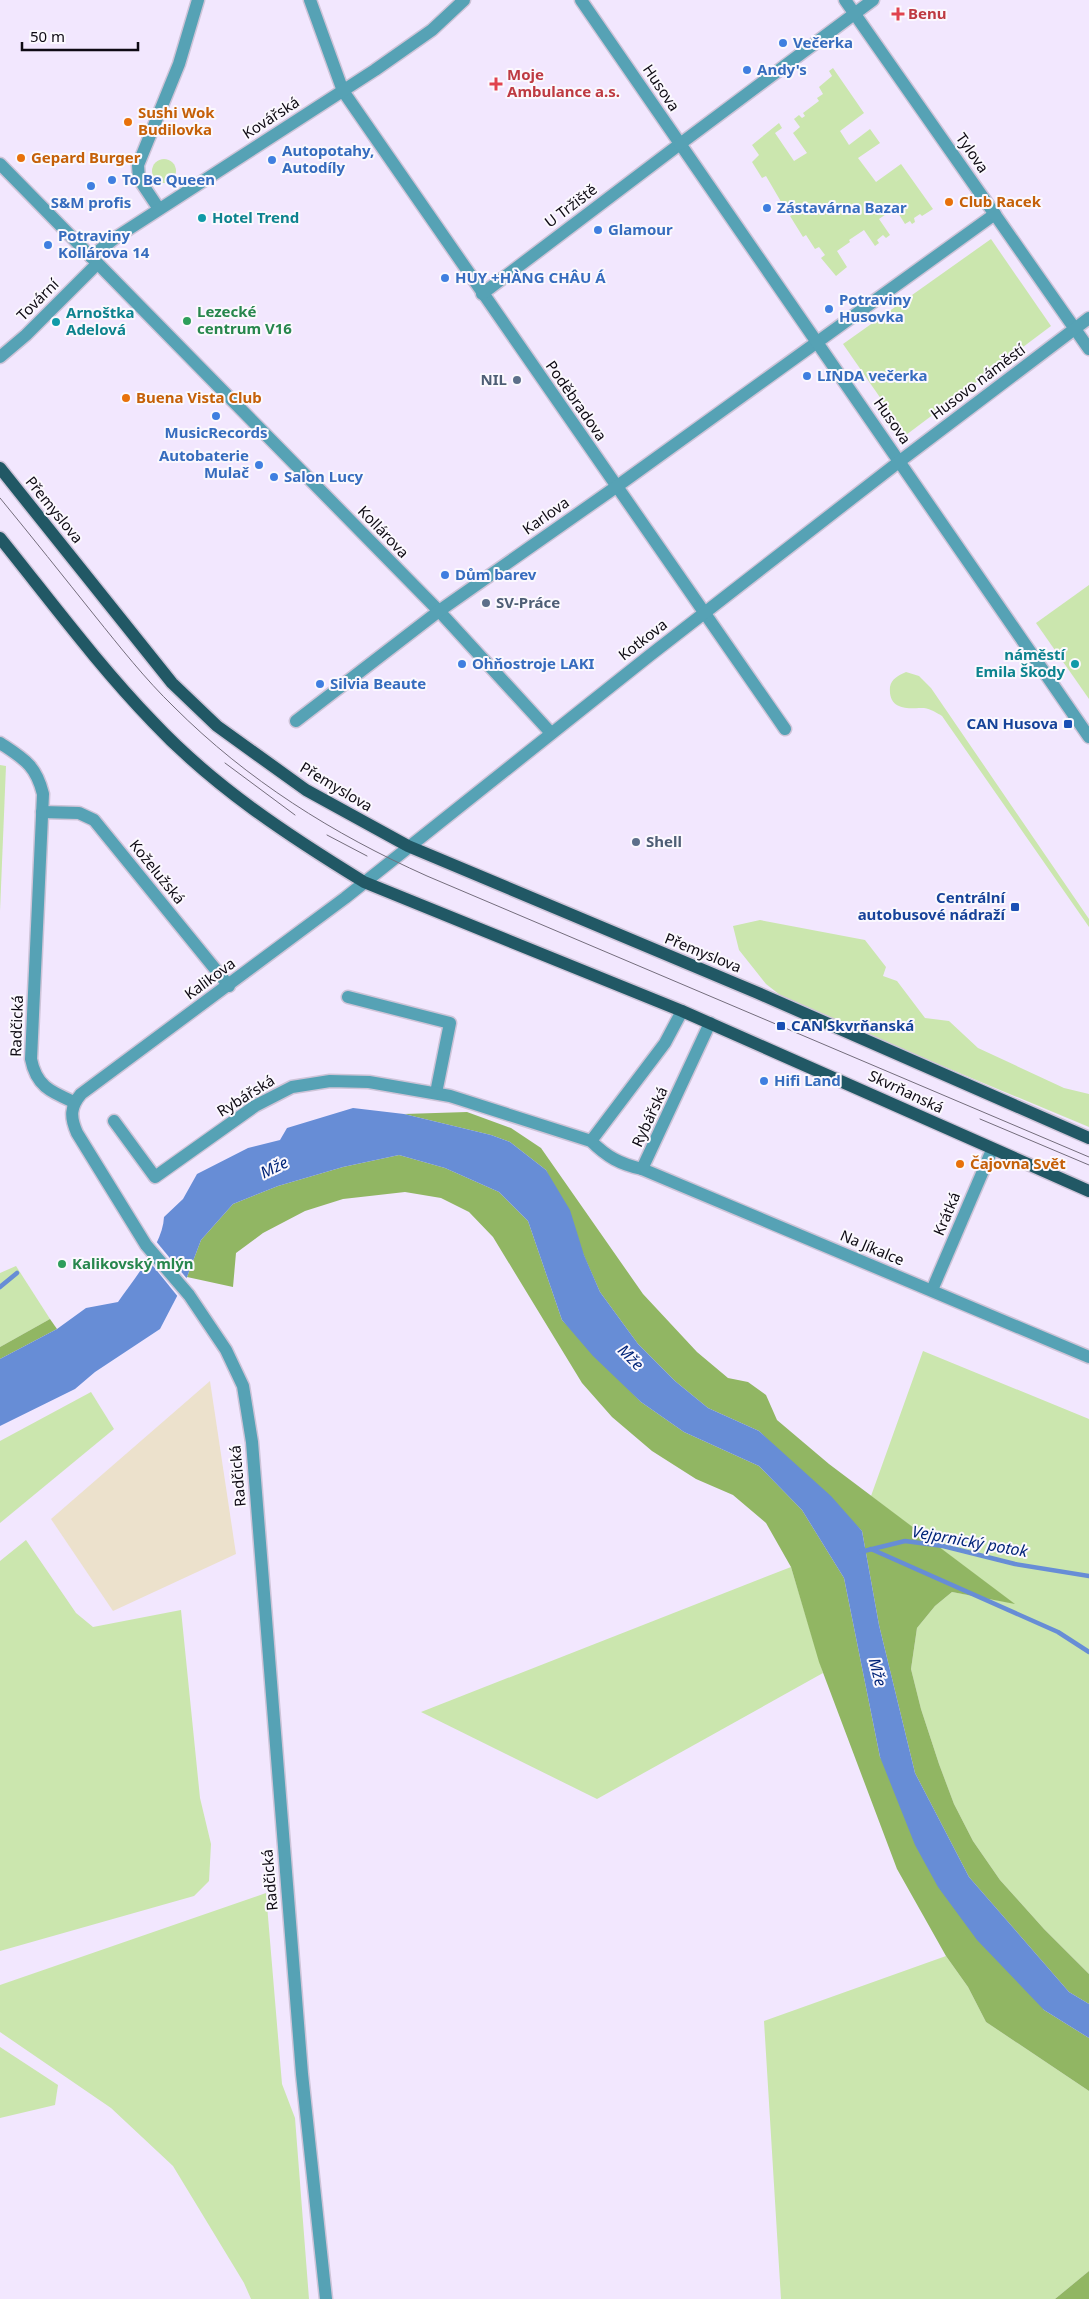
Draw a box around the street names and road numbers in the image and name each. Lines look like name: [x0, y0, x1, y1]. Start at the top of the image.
street label: Husova: [639, 60, 685, 115]
street label: Kovářská: [238, 91, 303, 143]
street label: Tylova: [952, 129, 994, 176]
street label: U Tržiště: [540, 179, 601, 231]
street label: Tovární: [12, 273, 63, 325]
street label: Husovo náměstí: [926, 338, 1030, 423]
street label: Poděbradova: [542, 356, 612, 444]
street label: Husova: [870, 393, 916, 448]
street label: Přemyslova: [22, 472, 88, 547]
street label: Karlova: [518, 492, 573, 538]
street label: Kollárova: [354, 501, 414, 562]
street label: Kotkova: [614, 614, 671, 665]
street label: Přemyslova: [297, 757, 376, 816]
street label: Koželužská: [126, 835, 190, 908]
street label: Přemyslova: [662, 928, 745, 977]
street label: Kalikova: [180, 953, 239, 1003]
street label: Radčická: [5, 995, 27, 1057]
street label: Skvrňanská: [866, 1065, 947, 1117]
street label: Rybářská: [213, 1070, 278, 1121]
street label: Rybářská: [626, 1083, 672, 1150]
street label: Krátká: [928, 1189, 964, 1238]
street label: Na Jíkalce: [837, 1225, 907, 1269]
street label: Radčická: [224, 1444, 250, 1508]
street label: Radčická: [256, 1848, 282, 1912]

